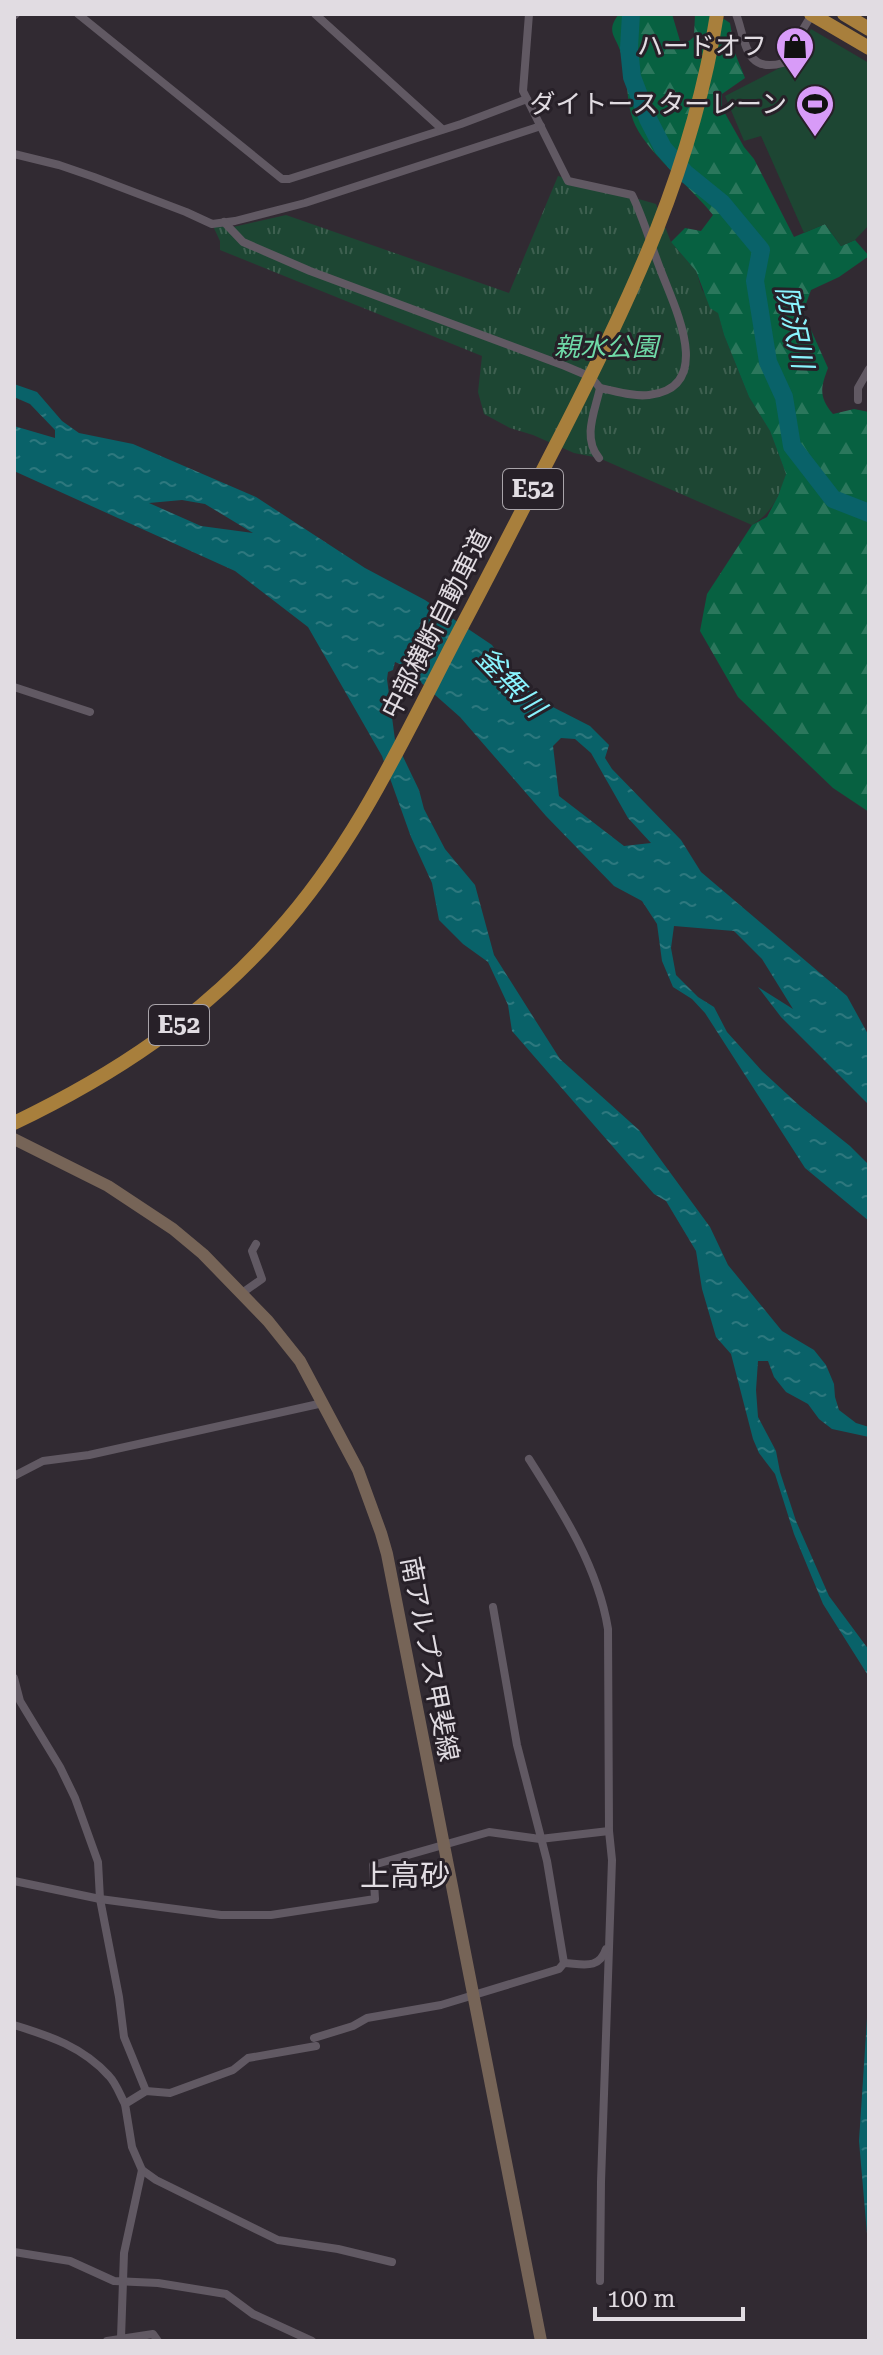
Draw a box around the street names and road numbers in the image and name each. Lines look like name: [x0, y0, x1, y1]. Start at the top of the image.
road number: E52: [503, 469, 563, 509]
street label: 中部横断自動車道: [375, 525, 497, 723]
road number: E52: [149, 1005, 209, 1045]
street label: 南アルプス甲斐線: [395, 1554, 465, 1764]

